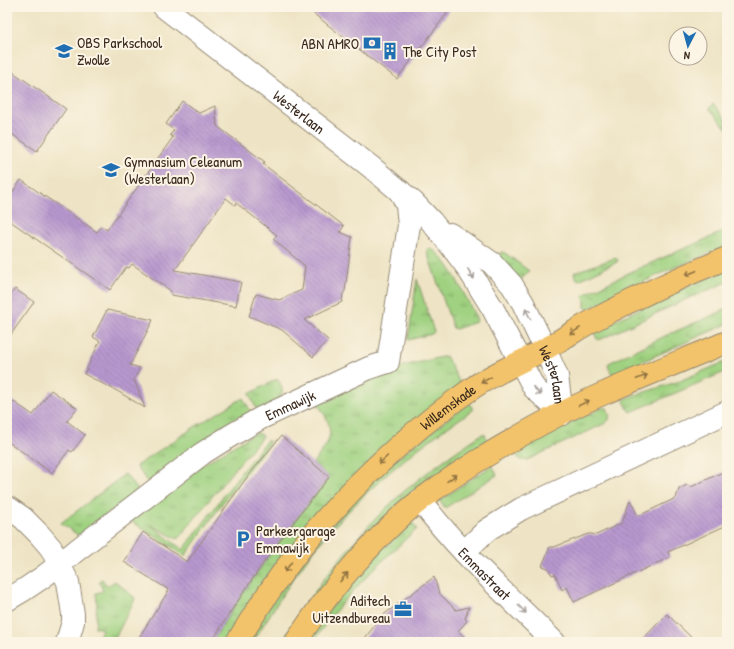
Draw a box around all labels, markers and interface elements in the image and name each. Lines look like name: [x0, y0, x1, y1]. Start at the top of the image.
north arrow: [668, 26, 708, 66]
place label: OBS Parkschool Zwolle: [77, 32, 162, 70]
place label: ABN AMRO: [301, 33, 359, 54]
bank icon: ABN AMRO: [362, 33, 382, 53]
school or university icon: OBS Parkschool Zwolle: [54, 41, 74, 61]
building icon: The City Post: [380, 41, 400, 61]
place label: The City Post: [403, 41, 477, 62]
text: N: [683, 49, 691, 63]
street label: Westerlaan: [269, 85, 330, 139]
place label: Gymnasium Celeanum (Westerlaan): [124, 151, 242, 189]
school or university icon: Gymnasium Celeanum (Westerlaan): [101, 160, 121, 180]
one-way arrow: [468, 268, 476, 280]
one-way arrow: [685, 269, 697, 277]
one-way arrow: [524, 308, 531, 320]
one-way arrow: [570, 327, 581, 335]
street label: Westerlaan: [534, 342, 571, 405]
one-way arrow: [635, 373, 647, 381]
one-way arrow: [480, 377, 492, 385]
street label: Willemskade: [415, 379, 480, 434]
street label: Emmawijk: [262, 384, 319, 425]
one-way arrow: [532, 386, 542, 396]
one-way arrow: [578, 399, 590, 406]
one-way arrow: [378, 455, 389, 464]
one-way arrow: [446, 474, 457, 482]
place label: Parkeergarage Emmawijk: [256, 520, 336, 558]
parking icon: Parkeergarage Emmawijk: [233, 529, 253, 549]
street label: Emmastraat: [454, 542, 516, 605]
one-way arrow: [283, 561, 292, 572]
one-way arrow: [339, 571, 348, 582]
place label: Aditech Uitzendbureau: [312, 590, 390, 628]
office icon: Aditech Uitzendbureau: [393, 599, 413, 619]
one-way arrow: [517, 604, 527, 614]

